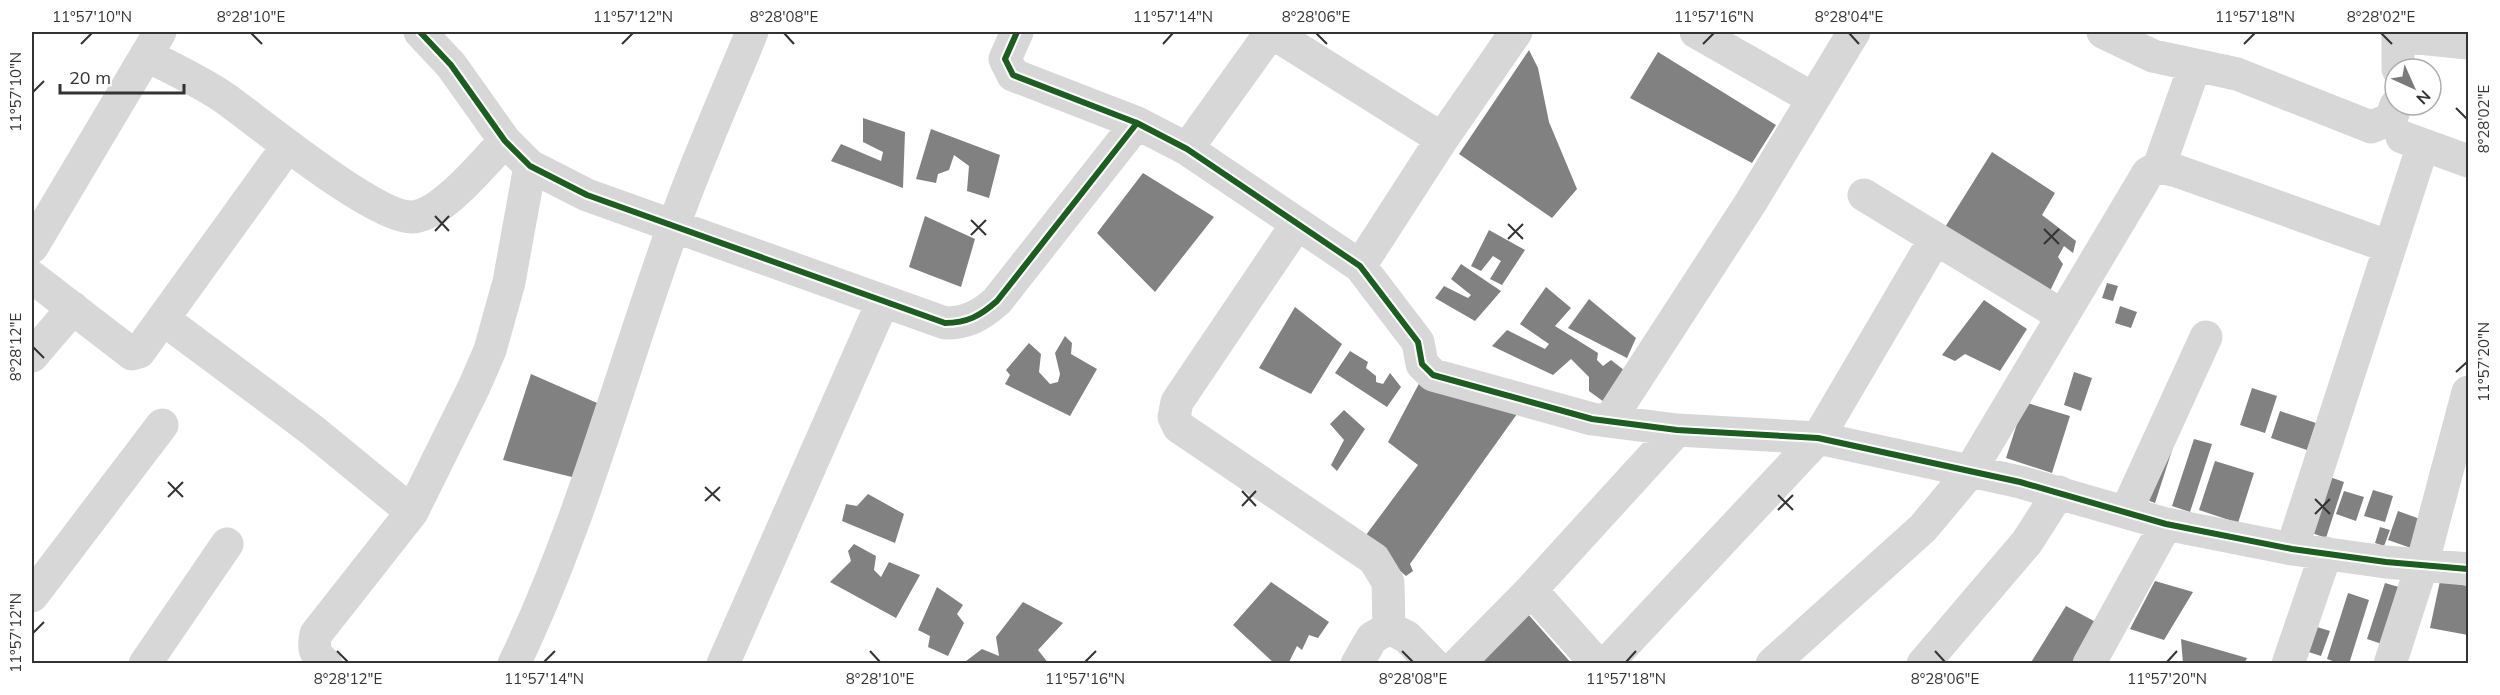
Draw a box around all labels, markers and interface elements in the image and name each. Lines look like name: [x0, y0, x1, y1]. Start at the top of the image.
text: 11°57'10"N: [52, 7, 132, 26]
text: 8°28'10"E: [217, 7, 285, 26]
text: 11°57'12"N: [593, 7, 673, 26]
text: 8°28'08"E: [750, 7, 818, 26]
text: 11°57'14"N: [1133, 7, 1213, 26]
text: 8°28'06"E: [1282, 7, 1350, 26]
text: 11°57'16"N: [1674, 7, 1754, 26]
text: 8°28'04"E: [1815, 7, 1883, 26]
text: 11°57'18"N: [2215, 7, 2295, 26]
text: 8°28'02"E: [2347, 7, 2415, 26]
text: 11°57'10"N: [6, 52, 25, 132]
scale bar: [60, 57, 184, 95]
north arrow: [2383, 57, 2443, 117]
text: 20 m: [69, 66, 111, 89]
text: 8°28'02"E: [2474, 85, 2493, 153]
text: N: [2412, 86, 2435, 109]
text: 8°28'12"E: [6, 313, 25, 381]
text: 11°57'20"N: [2474, 322, 2493, 402]
text: 11°57'12"N: [6, 593, 25, 673]
text: 8°28'12"E: [314, 669, 382, 688]
text: 11°57'14"N: [504, 669, 584, 688]
text: 8°28'10"E: [846, 669, 914, 688]
text: 11°57'16"N: [1045, 669, 1125, 688]
text: 8°28'08"E: [1379, 669, 1447, 688]
text: 11°57'18"N: [1586, 669, 1666, 688]
text: 8°28'06"E: [1911, 669, 1979, 688]
text: 11°57'20"N: [2127, 669, 2207, 688]

